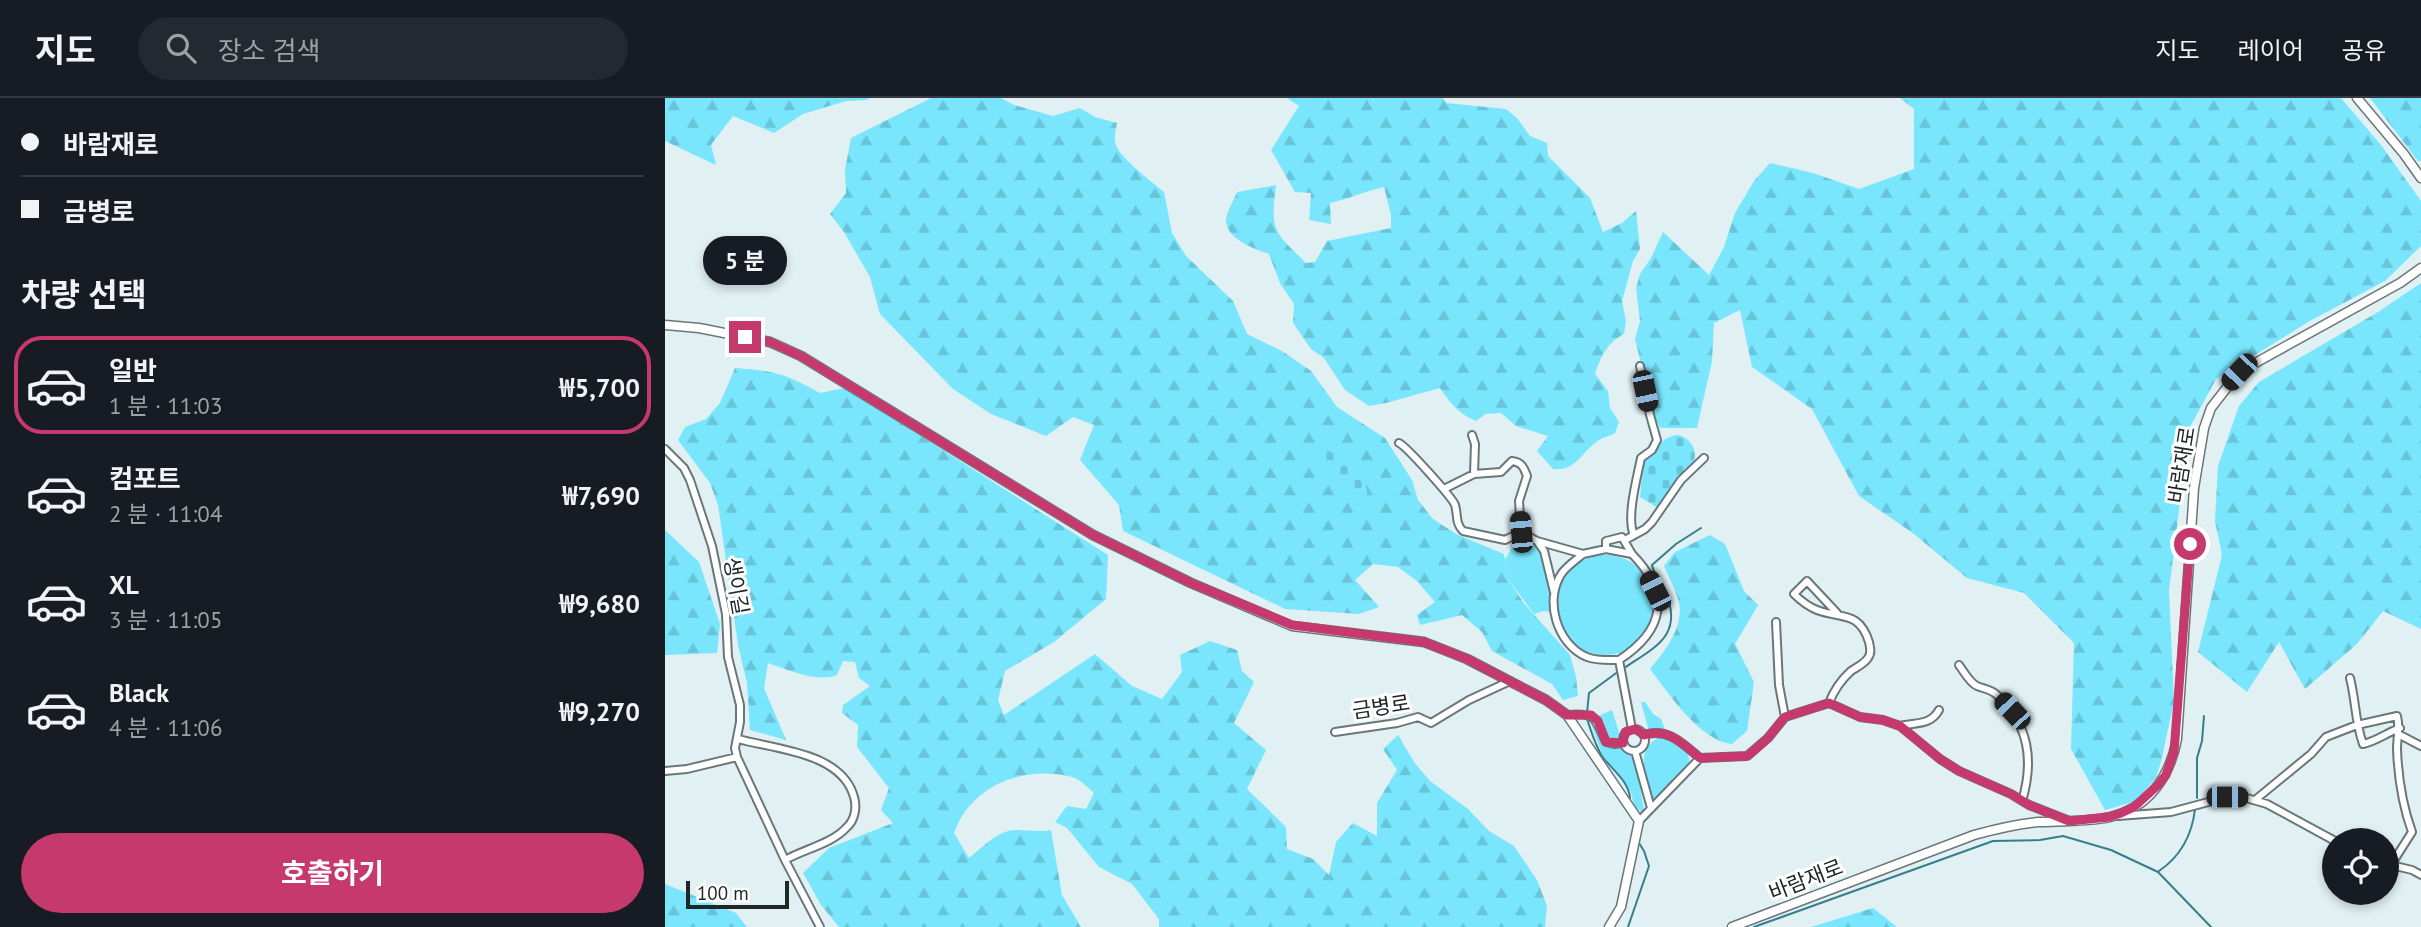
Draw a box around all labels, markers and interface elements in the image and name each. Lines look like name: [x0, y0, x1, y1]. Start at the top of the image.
search box: [138, 17, 628, 80]
text: 지도: [35, 28, 96, 71]
icon: search: [162, 29, 200, 67]
text: 장소 검색: [218, 34, 320, 67]
text: 지도: [2155, 35, 2200, 66]
text: 레이어: [2238, 35, 2304, 66]
text: 공유: [2342, 35, 2386, 66]
text: 바람재로: [63, 128, 159, 161]
text: 금병로: [63, 195, 135, 228]
callout: 5 분: [703, 236, 787, 285]
text: 5 분: [725, 246, 765, 275]
text: 차량 선택: [21, 273, 147, 315]
route end: [729, 321, 761, 353]
car: [2217, 349, 2262, 395]
icon: car: [25, 354, 88, 417]
text: 일반: [109, 354, 157, 387]
car: [1631, 368, 1660, 414]
text: ₩5,700: [559, 371, 640, 404]
text: 1 분 · 11:03: [109, 391, 222, 420]
street label: 바람재로: [2162, 425, 2201, 505]
icon: car: [25, 462, 88, 525]
text: 컴포트: [109, 462, 181, 495]
text: ₩7,690: [562, 479, 640, 512]
text: 2 분 · 11:04: [109, 499, 222, 528]
car: [1509, 510, 1534, 554]
route start: [2174, 528, 2206, 560]
street label: 생이길: [718, 555, 755, 617]
text: XL: [109, 568, 139, 601]
car: [1637, 568, 1674, 614]
icon: car: [25, 570, 88, 633]
text: ₩9,680: [559, 587, 640, 620]
text: 3 분 · 11:05: [109, 605, 222, 634]
text: Black: [109, 676, 169, 709]
icon: car: [25, 678, 88, 741]
car: [1990, 688, 2035, 734]
street label: 금병로: [1350, 689, 1412, 724]
text: ₩9,270: [559, 695, 640, 728]
text: 4 분 · 11:06: [109, 713, 222, 742]
car: [2207, 787, 2249, 808]
map controls: [2322, 828, 2399, 905]
button: locate: [2322, 828, 2399, 905]
button: 호출하기: [21, 833, 644, 913]
street label: 바람재로: [1765, 853, 1847, 906]
scale bar: [686, 878, 789, 910]
text: 100 m: [697, 881, 749, 905]

